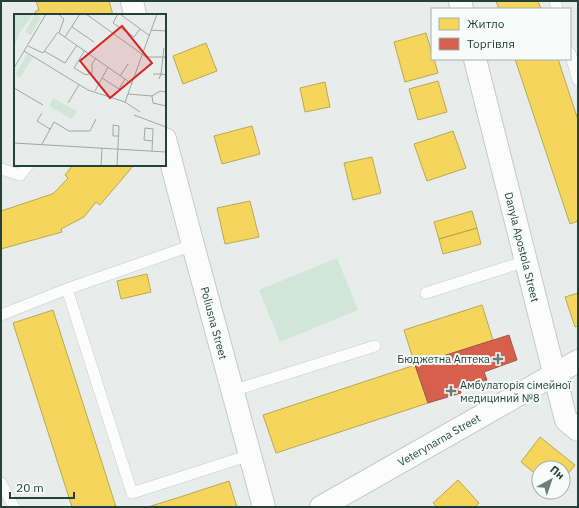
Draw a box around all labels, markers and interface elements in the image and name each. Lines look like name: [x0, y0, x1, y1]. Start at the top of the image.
legend: [431, 8, 571, 60]
inset map: [14, 14, 166, 166]
text: Житло: [467, 16, 505, 31]
text: Торгівля: [467, 36, 515, 51]
street label: Danyla Apostola Street: [502, 191, 542, 304]
street label: Poliusna Street: [198, 285, 230, 361]
place label: Бюджетна Аптека: [397, 352, 490, 366]
marker: Бюджетна Аптека: [493, 354, 503, 364]
place label: Амбулаторія сімейної медициний №8: [460, 378, 571, 405]
marker: Амбулаторія сімейної медициний №8: [445, 385, 457, 397]
street label: Veterynarna Street: [395, 411, 483, 469]
north arrow: [531, 460, 571, 500]
text: Пн: [547, 462, 567, 482]
scale bar: [10, 474, 74, 500]
text: 20 m: [16, 480, 44, 495]

